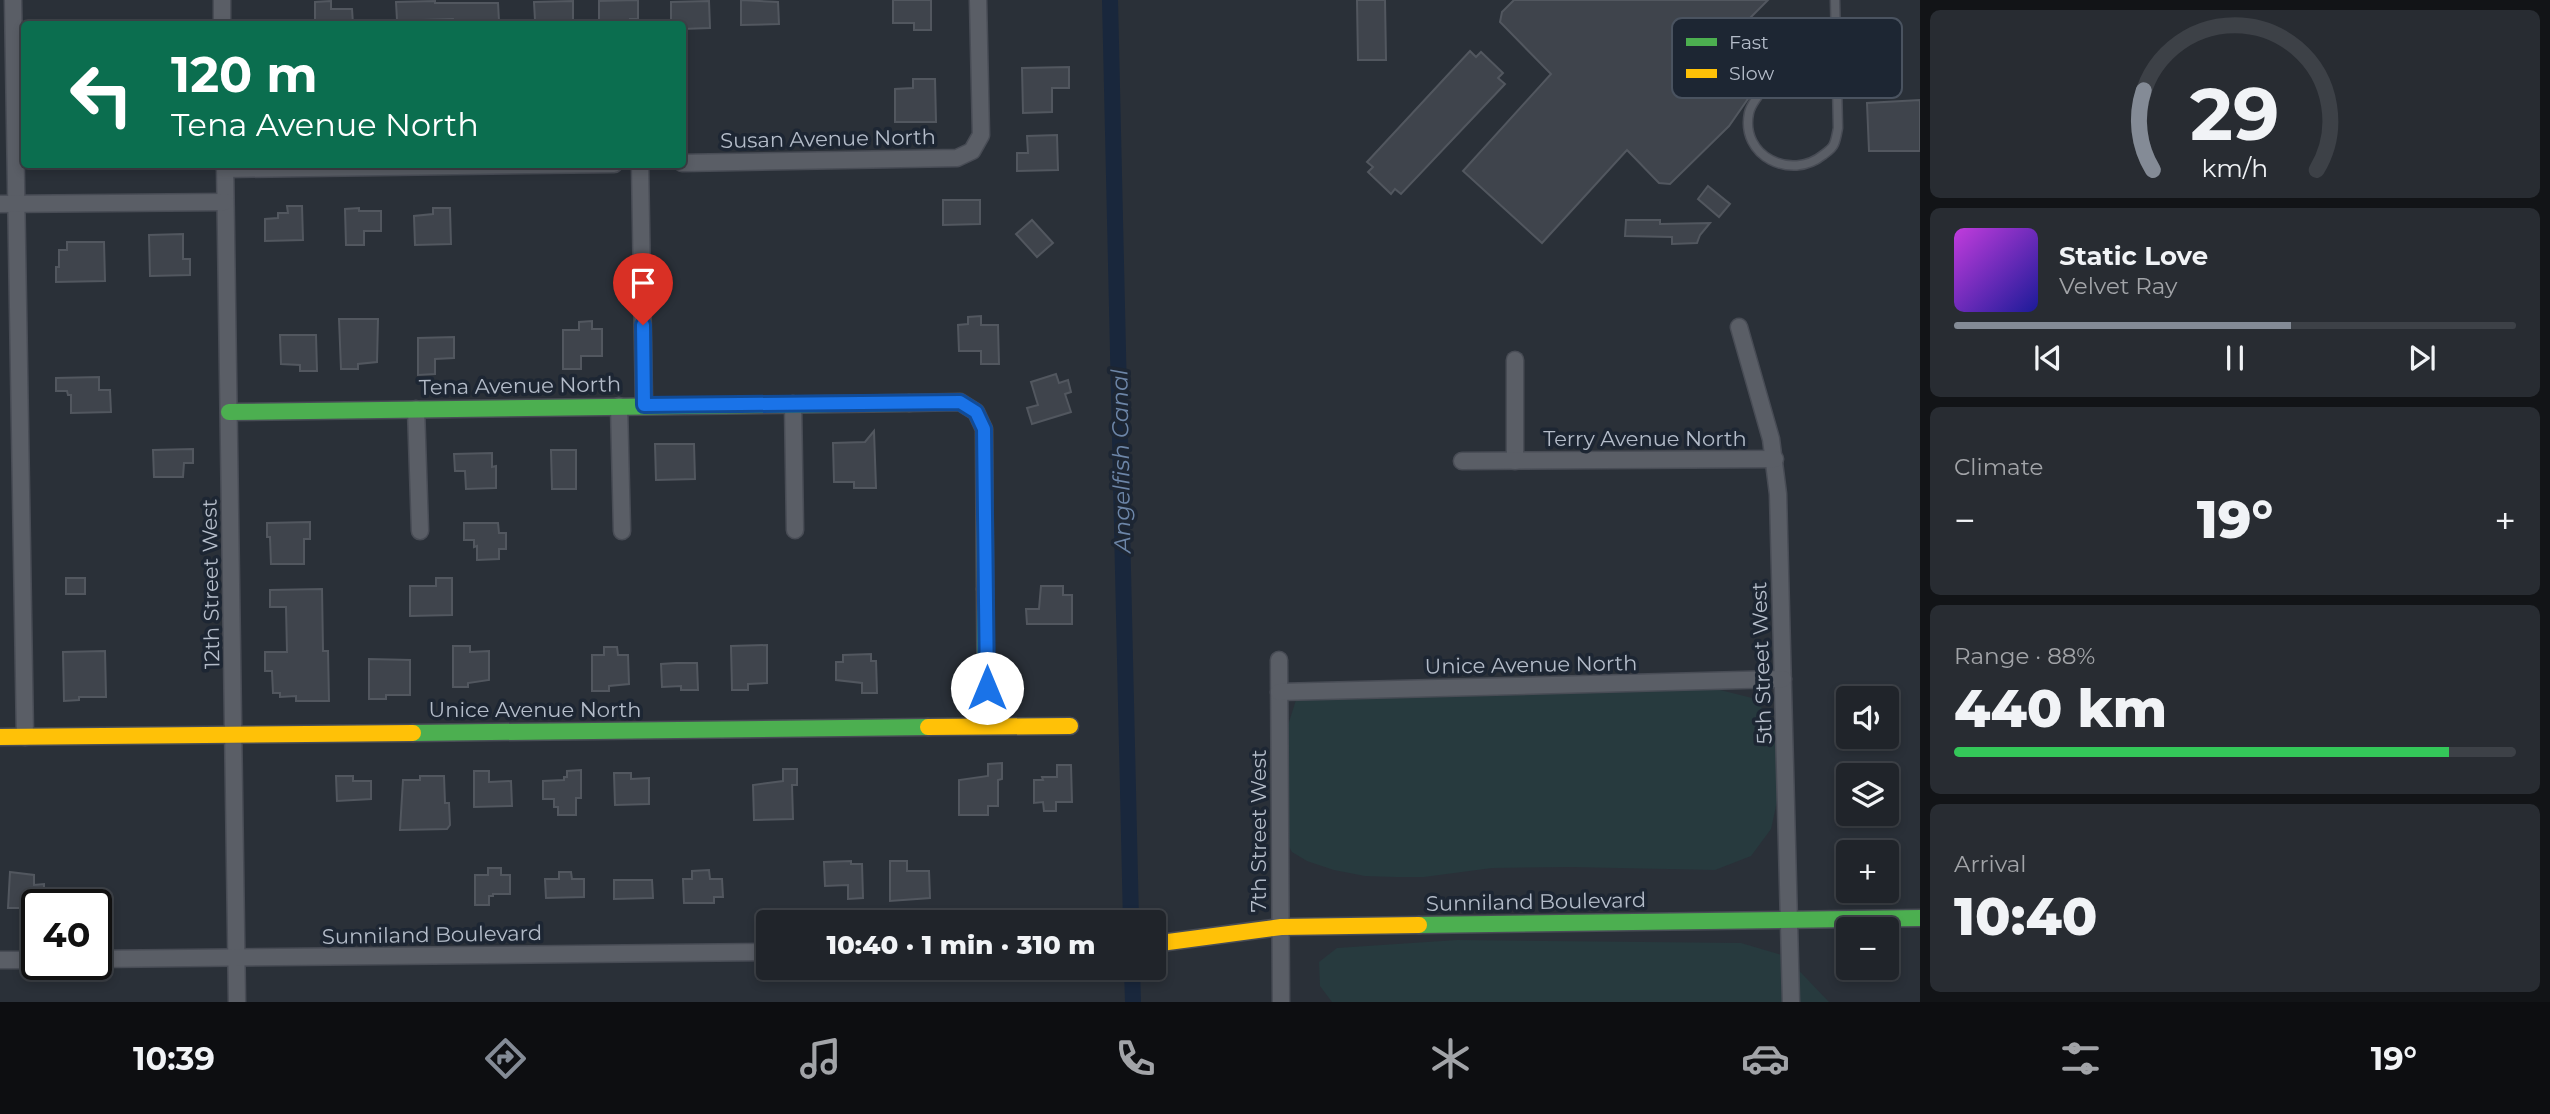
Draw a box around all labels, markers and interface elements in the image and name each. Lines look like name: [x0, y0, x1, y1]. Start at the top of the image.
legend: [1672, 18, 1902, 98]
text: Fast: [1729, 31, 1769, 54]
text: 120 m: [171, 45, 318, 104]
icon: left: [56, 49, 147, 140]
text: Slow: [1729, 62, 1774, 85]
text: 29: [2190, 71, 2280, 159]
text: Tena Avenue North: [171, 105, 479, 144]
street label: Susan Avenue North: [720, 124, 936, 153]
text: km/h: [2202, 153, 2268, 183]
text: Static Love: [2059, 240, 2208, 272]
pin: [613, 253, 673, 325]
icon: arrive: [624, 264, 662, 302]
text: Velvet Ray: [2059, 272, 2177, 300]
icon: previous: [2029, 339, 2067, 377]
icon: pause: [2216, 339, 2254, 377]
icon: next: [2403, 339, 2441, 377]
water label: Angelfish Canal: [1105, 368, 1137, 555]
street label: Tena Avenue North: [419, 371, 621, 400]
street label: Terry Avenue North: [1543, 426, 1747, 451]
text: Climate: [1954, 453, 2043, 481]
text: 19°: [2197, 488, 2273, 551]
text: −: [1954, 497, 1976, 544]
text: +: [2494, 497, 2516, 544]
street label: 12th Street West: [197, 499, 224, 669]
street label: 5th Street West: [1746, 581, 1777, 745]
text: Range · 88%: [1954, 642, 2095, 670]
street label: Unice Avenue North: [1424, 650, 1638, 679]
position arrow: [950, 651, 1024, 725]
text: 440 km: [1954, 677, 2167, 740]
map controls: [1836, 686, 1899, 980]
button: sound: [1836, 686, 1899, 749]
street label: Unice Avenue North: [429, 697, 641, 722]
street label: 7th Street West: [1246, 750, 1271, 912]
button: layers: [1836, 763, 1899, 826]
button: +: [1836, 840, 1899, 903]
text: Arrival: [1954, 850, 2027, 878]
text: 10:40: [1954, 885, 2097, 948]
street label: Sunniland Boulevard: [1426, 887, 1646, 916]
speed limit sign: 40: [21, 889, 112, 980]
button: −: [1836, 917, 1899, 980]
street label: Sunniland Boulevard: [322, 920, 542, 949]
text: 10:40 · 1 min · 310 m: [826, 929, 1096, 961]
icon: directions: [481, 1034, 530, 1083]
icon: music: [796, 1034, 845, 1083]
icon: phone: [1111, 1034, 1160, 1083]
icon: climate: [1426, 1034, 1475, 1083]
icon: car: [1741, 1034, 1790, 1083]
icon: filters: [2056, 1034, 2105, 1083]
text: 10:39: [133, 1039, 215, 1078]
text: 19°: [2371, 1039, 2417, 1078]

